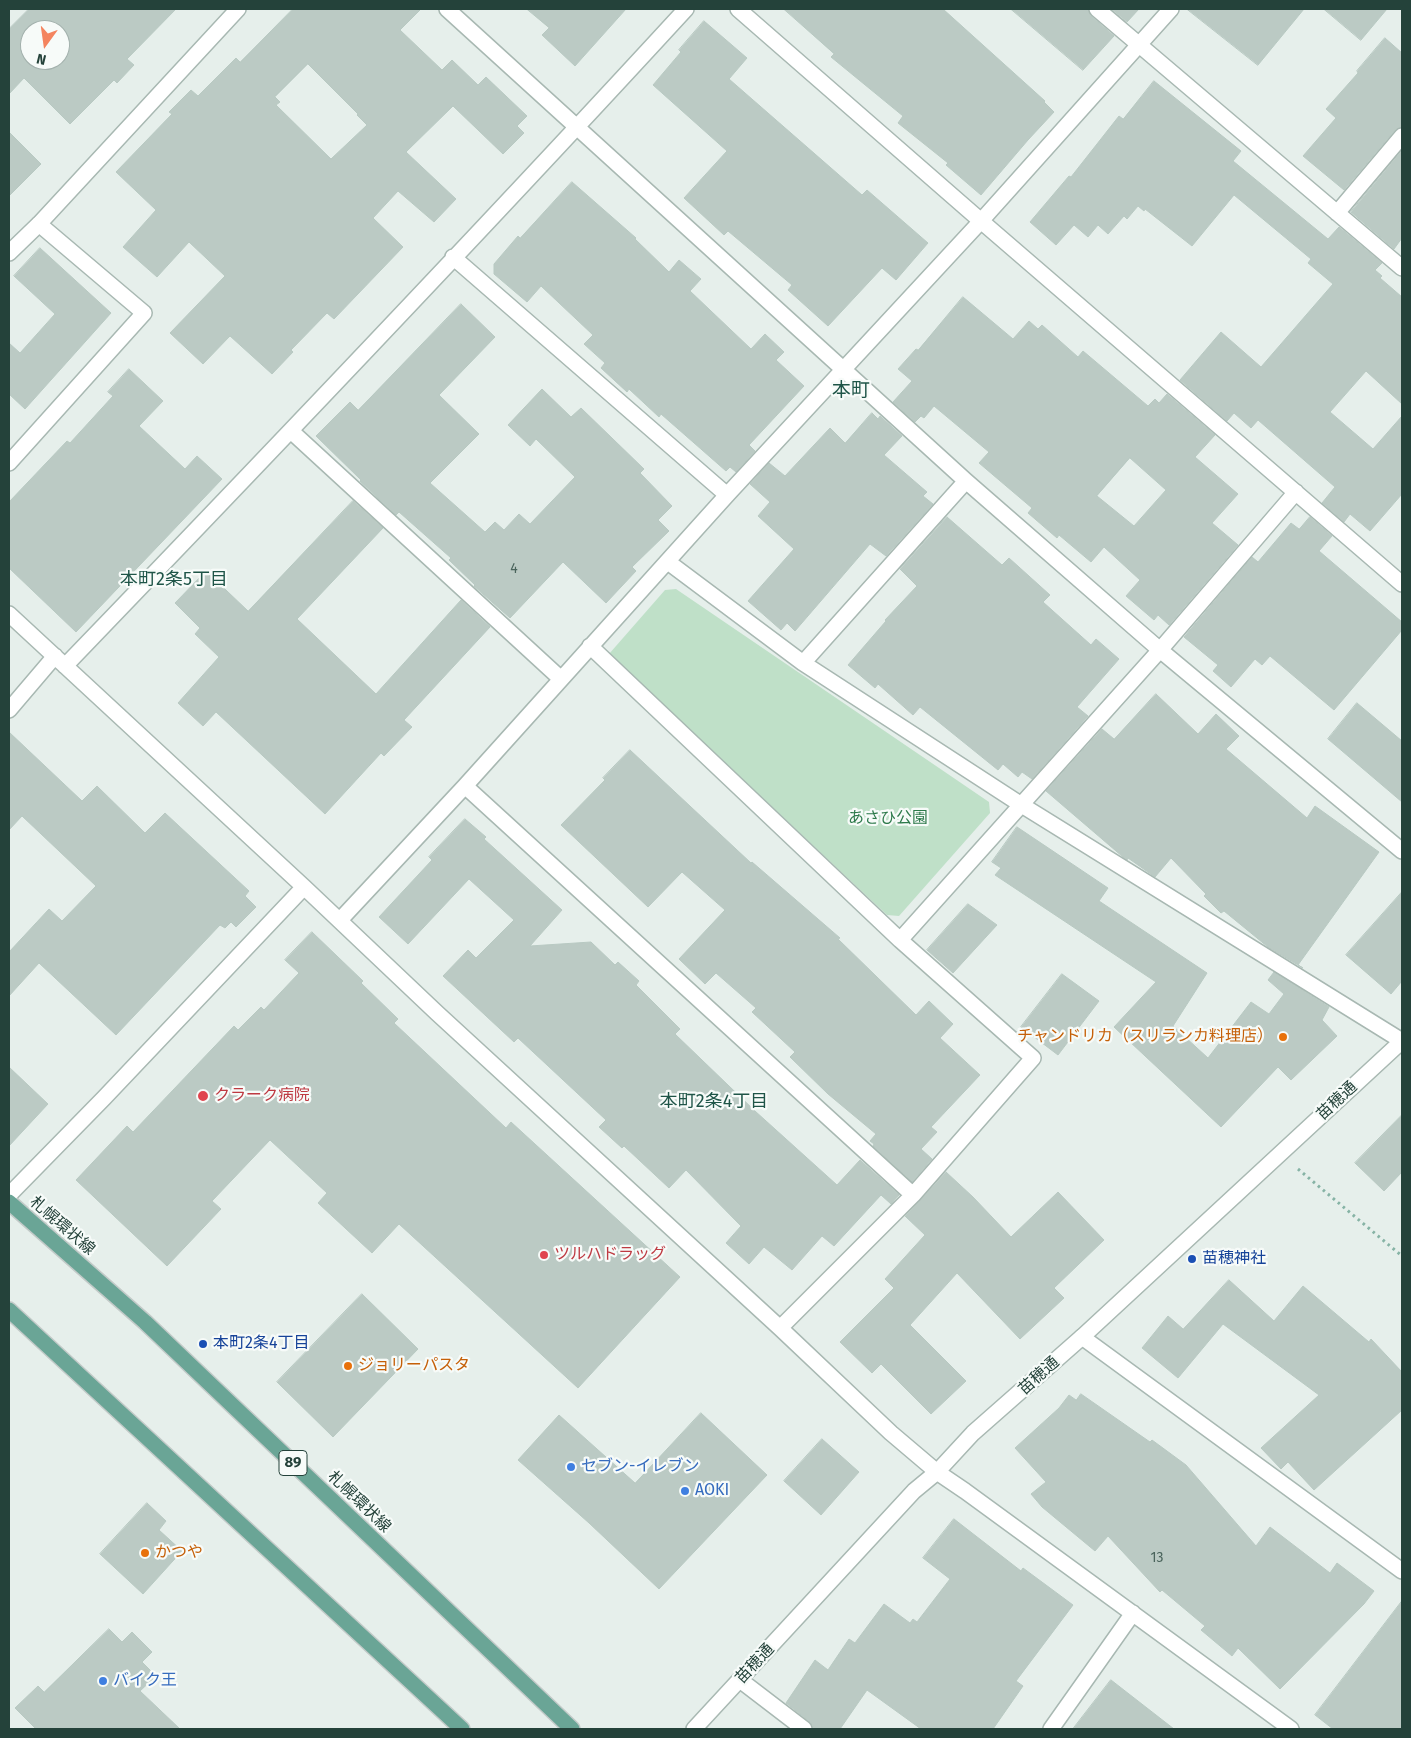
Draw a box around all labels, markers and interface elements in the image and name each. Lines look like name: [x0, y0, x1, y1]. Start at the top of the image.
north arrow: [20, 20, 70, 70]
text: N: [35, 50, 48, 68]
district label: 本町: [832, 380, 870, 402]
house number: 4: [510, 561, 518, 577]
district label: 本町2条5丁目: [120, 569, 228, 591]
park label: あさひ公園: [848, 809, 928, 829]
place label: チャンドリカ（スリランカ料理店）: [1017, 1027, 1273, 1047]
marker: チャンドリカ（スリランカ料理店）: [1277, 1031, 1289, 1043]
street label: 苗穂通: [1313, 1078, 1361, 1124]
place label: クラーク病院: [214, 1086, 310, 1106]
marker: クラーク病院: [196, 1089, 210, 1103]
district label: 本町2条4丁目: [660, 1091, 768, 1113]
street label: 札幌環状線: [26, 1193, 98, 1259]
place label: ツルハドラッグ: [554, 1245, 666, 1265]
marker: ツルハドラッグ: [538, 1249, 550, 1261]
place label: 苗穂神社: [1202, 1249, 1266, 1269]
marker: 苗穂神社: [1186, 1253, 1198, 1265]
place label: 本町2条4丁目: [213, 1334, 309, 1354]
marker: 本町2条4丁目: [197, 1338, 209, 1350]
street label: 苗穂通: [1015, 1353, 1063, 1399]
place label: ジョリーパスタ: [358, 1356, 470, 1376]
marker: ジョリーパスタ: [342, 1360, 354, 1372]
road number: 89: [279, 1450, 307, 1476]
place label: セブン-イレブン: [581, 1457, 699, 1477]
marker: セブン-イレブン: [565, 1461, 577, 1473]
street label: 札幌環状線: [324, 1467, 394, 1537]
place label: AOKI: [695, 1481, 729, 1501]
marker: AOKI: [679, 1485, 691, 1497]
place label: かつや: [155, 1543, 203, 1563]
marker: かつや: [139, 1547, 151, 1559]
house number: 13: [1150, 1550, 1164, 1566]
street label: 苗穂通: [732, 1640, 778, 1688]
place label: バイク王: [113, 1671, 177, 1691]
marker: バイク王: [97, 1675, 109, 1687]

